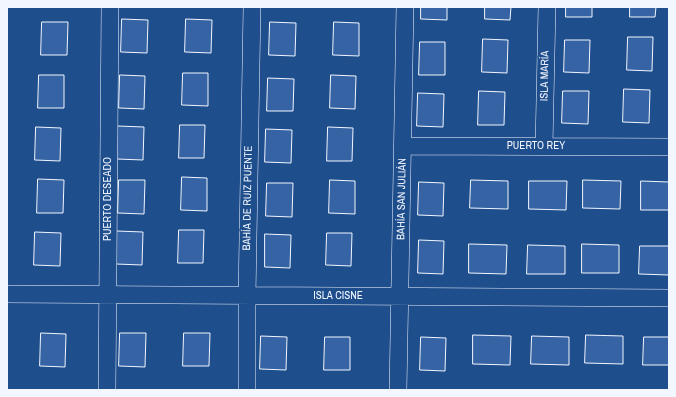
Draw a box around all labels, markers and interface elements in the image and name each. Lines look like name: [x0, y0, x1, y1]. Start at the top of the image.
street label: ISLA MARÍA: [538, 51, 552, 101]
street label: PUERTO REY: [507, 139, 565, 153]
street label: BAHÍA DE RUIZ PUENTE: [240, 146, 256, 250]
street label: PUERTO DESEADO: [101, 157, 115, 241]
street label: BAHÍA SAN JULIÁN: [395, 158, 409, 240]
street label: ISLA CISNE: [313, 289, 363, 303]

